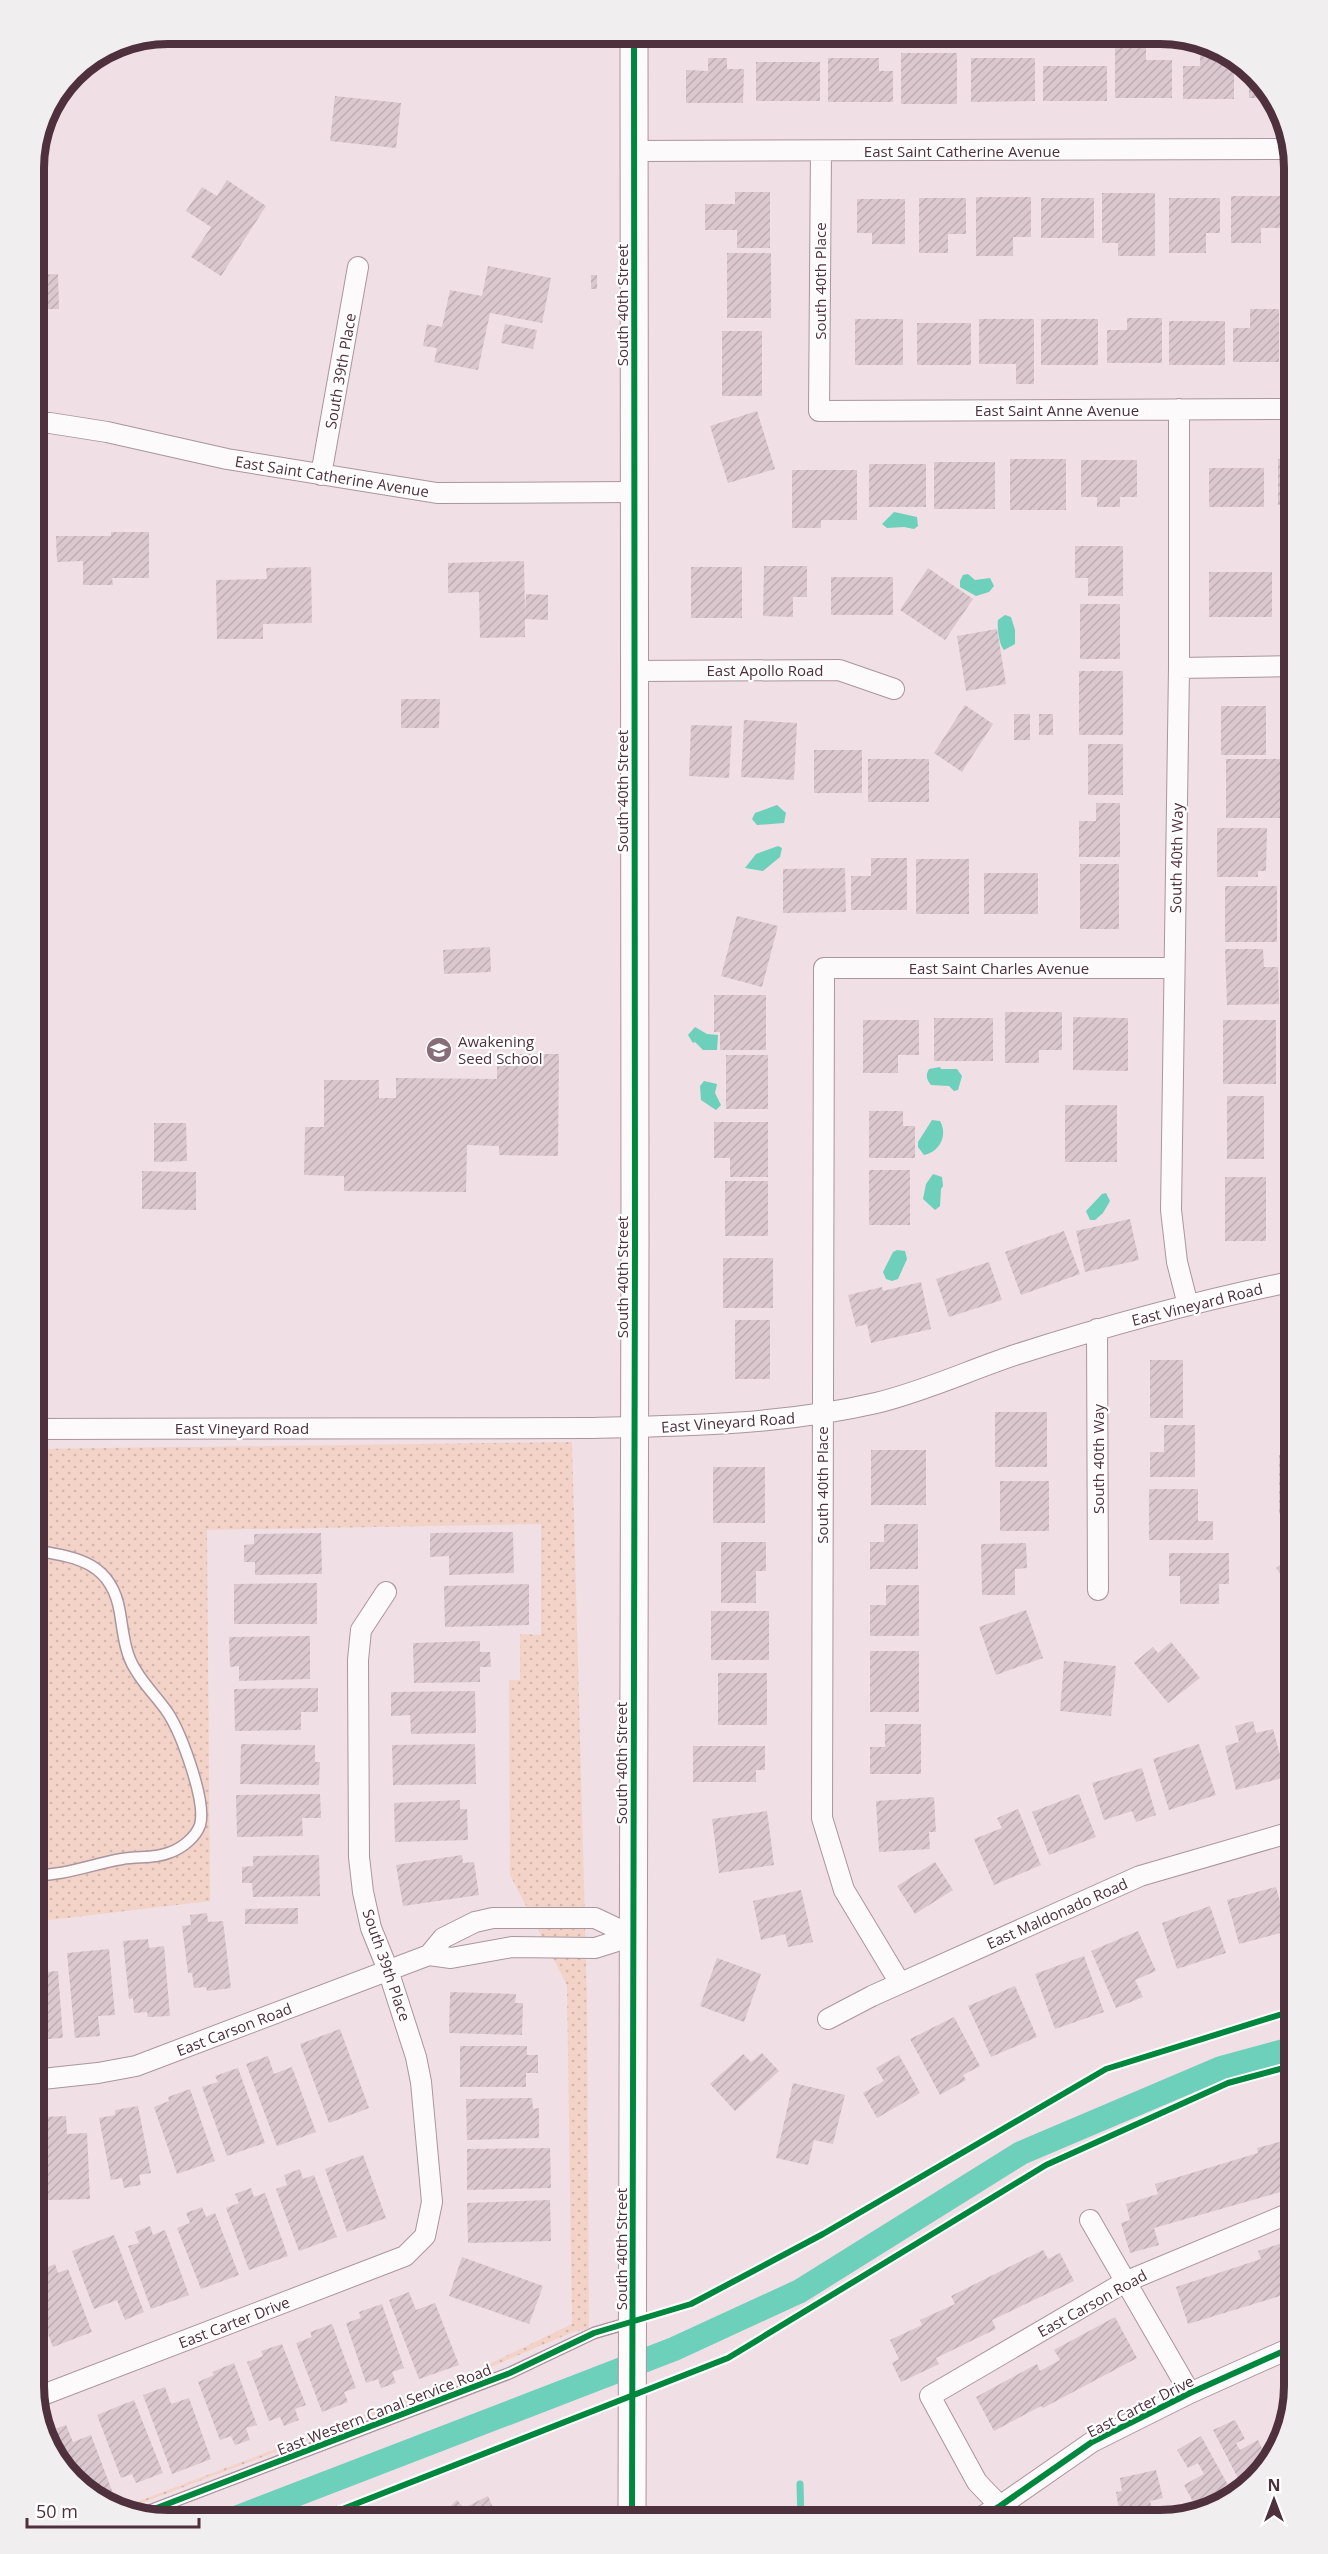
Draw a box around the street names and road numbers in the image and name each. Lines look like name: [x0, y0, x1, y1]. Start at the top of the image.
street label: East Saint Catherine Avenue: [864, 141, 1060, 161]
street label: South 40th Place: [810, 222, 830, 340]
street label: South 40th Street: [612, 244, 632, 366]
street label: South 39th Place: [320, 312, 360, 430]
street label: East Saint Anne Avenue: [975, 400, 1139, 420]
street label: East Saint Catherine Avenue: [234, 451, 430, 501]
street label: East Apollo Road: [706, 660, 824, 680]
street label: South 40th Street: [612, 730, 632, 852]
street label: South 40th Way: [1165, 802, 1187, 913]
street label: East Saint Charles Avenue: [909, 958, 1089, 978]
street label: South 40th Street: [612, 1216, 632, 1338]
street label: East Vineyard Road: [1129, 1278, 1265, 1330]
street label: South 40th Way: [1088, 1403, 1108, 1514]
street label: East Vineyard Road: [660, 1407, 796, 1437]
street label: East Vineyard Road: [175, 1418, 309, 1438]
street label: South 40th Place: [812, 1426, 832, 1544]
street label: South 40th Street: [611, 1702, 631, 1824]
street label: East Maldonado Road: [983, 1873, 1131, 1953]
street label: South 39th Place: [358, 1906, 416, 2024]
street label: East Carson Road: [173, 1998, 295, 2060]
street label: South 40th Street: [611, 2188, 631, 2310]
street label: East Carson Road: [1034, 2265, 1150, 2341]
street label: East Carter Drive: [176, 2292, 292, 2352]
street label: East Western Canal Service Road: [274, 2359, 494, 2459]
street label: East Carter Drive: [1083, 2370, 1197, 2442]

